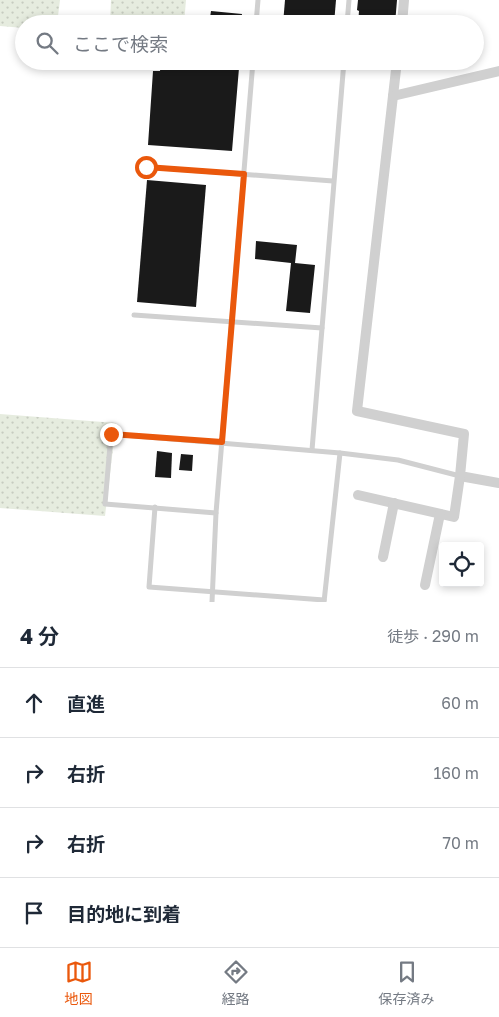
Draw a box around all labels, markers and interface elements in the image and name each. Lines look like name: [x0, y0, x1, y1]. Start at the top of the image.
search box: [15, 15, 484, 70]
icon: search: [33, 29, 61, 57]
text: ここで検索: [73, 32, 168, 55]
route start: [135, 156, 158, 179]
route end: [100, 423, 123, 446]
map controls: [439, 542, 484, 587]
button: locate: [439, 542, 484, 587]
text: 4 分: [20, 623, 59, 649]
text: 徒歩 · 290 m: [387, 626, 479, 646]
icon: ahead: [20, 689, 48, 717]
text: 直進: [67, 692, 105, 715]
text: 60 m: [441, 693, 479, 713]
icon: right: [20, 759, 48, 787]
text: 右折: [67, 762, 105, 785]
text: 160 m: [433, 763, 479, 783]
icon: right: [20, 829, 48, 857]
text: 右折: [67, 832, 105, 855]
text: 70 m: [442, 833, 479, 853]
icon: arrive: [20, 899, 48, 927]
text: 目的地に到着: [67, 902, 181, 925]
tab: 地図: [65, 958, 93, 1008]
tab: 経路: [222, 958, 250, 1008]
tab: 保存済み: [379, 958, 435, 1008]

